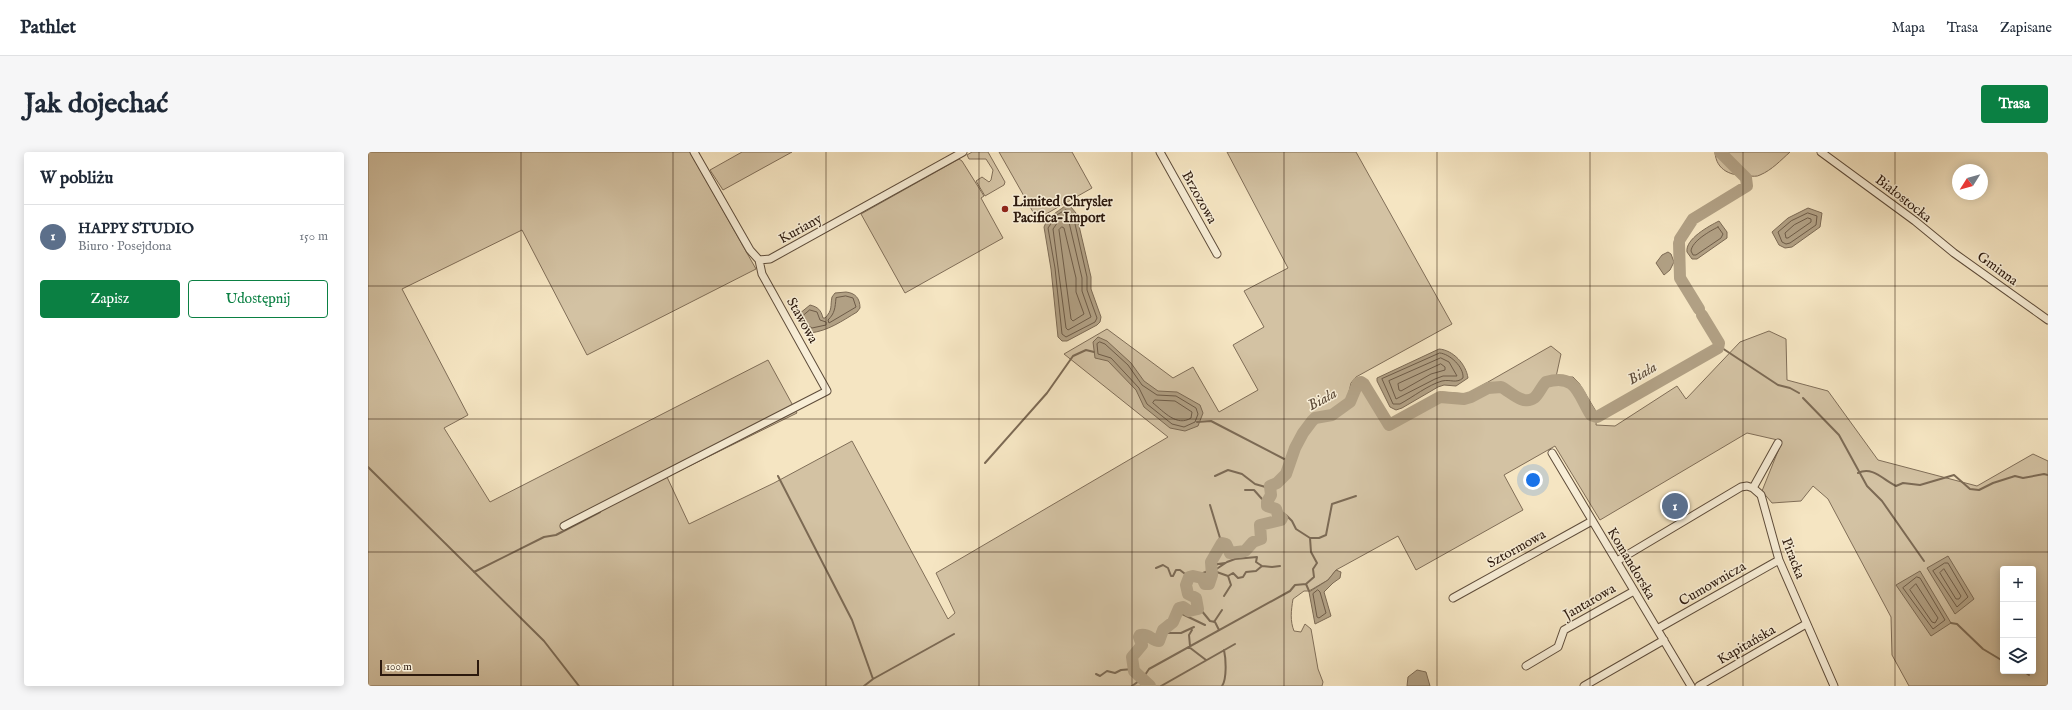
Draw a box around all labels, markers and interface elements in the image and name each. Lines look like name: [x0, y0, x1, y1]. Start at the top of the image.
text: Pathlet: [20, 16, 76, 40]
text: Mapa: [1892, 19, 1925, 37]
text: Trasa: [1947, 19, 1978, 37]
text: Zapisane: [2000, 19, 2052, 37]
button: Trasa: [1981, 85, 2048, 123]
text: Jak dojechać: [24, 87, 168, 122]
north arrow: [1952, 164, 1988, 200]
text: W pobliżu: [40, 168, 113, 189]
street label: Brzozowa: [1177, 168, 1221, 228]
street label: Białostocka: [1871, 171, 1936, 227]
place label: Limited Chrysler Pacifica-Import: [1013, 193, 1114, 227]
marker: Limited Chrysler Pacifica-Import: [1000, 204, 1010, 214]
street label: Kuriany: [776, 210, 825, 248]
text: HAPPY STUDIO: [78, 219, 194, 238]
text: 1: [51, 228, 55, 245]
text: 150 m: [299, 228, 328, 245]
text: Biuro · Posejdona: [78, 238, 171, 255]
street label: Gminna: [1973, 248, 2022, 290]
button: Zapisz: [40, 280, 180, 318]
button: Udostępnij: [188, 280, 328, 318]
street label: Stawowa: [782, 294, 822, 347]
water label: Biała: [1624, 357, 1660, 389]
water label: Biała: [1304, 384, 1340, 415]
your location: [1523, 470, 1543, 490]
pin: 1: [1662, 491, 1688, 521]
street label: Komandorska: [1603, 524, 1660, 603]
street label: Sztormowa: [1484, 525, 1550, 572]
street label: Piracka: [1777, 535, 1809, 582]
street label: Cumownicza: [1676, 557, 1750, 610]
map controls: [2000, 566, 2036, 674]
button: +: [2000, 566, 2036, 602]
street label: Jantarowa: [1558, 579, 1620, 625]
button: −: [2000, 602, 2036, 638]
street label: Kapitańska: [1714, 621, 1780, 669]
button: layers: [2000, 638, 2036, 674]
scale bar: [380, 658, 479, 677]
text: 100 m: [386, 660, 412, 674]

